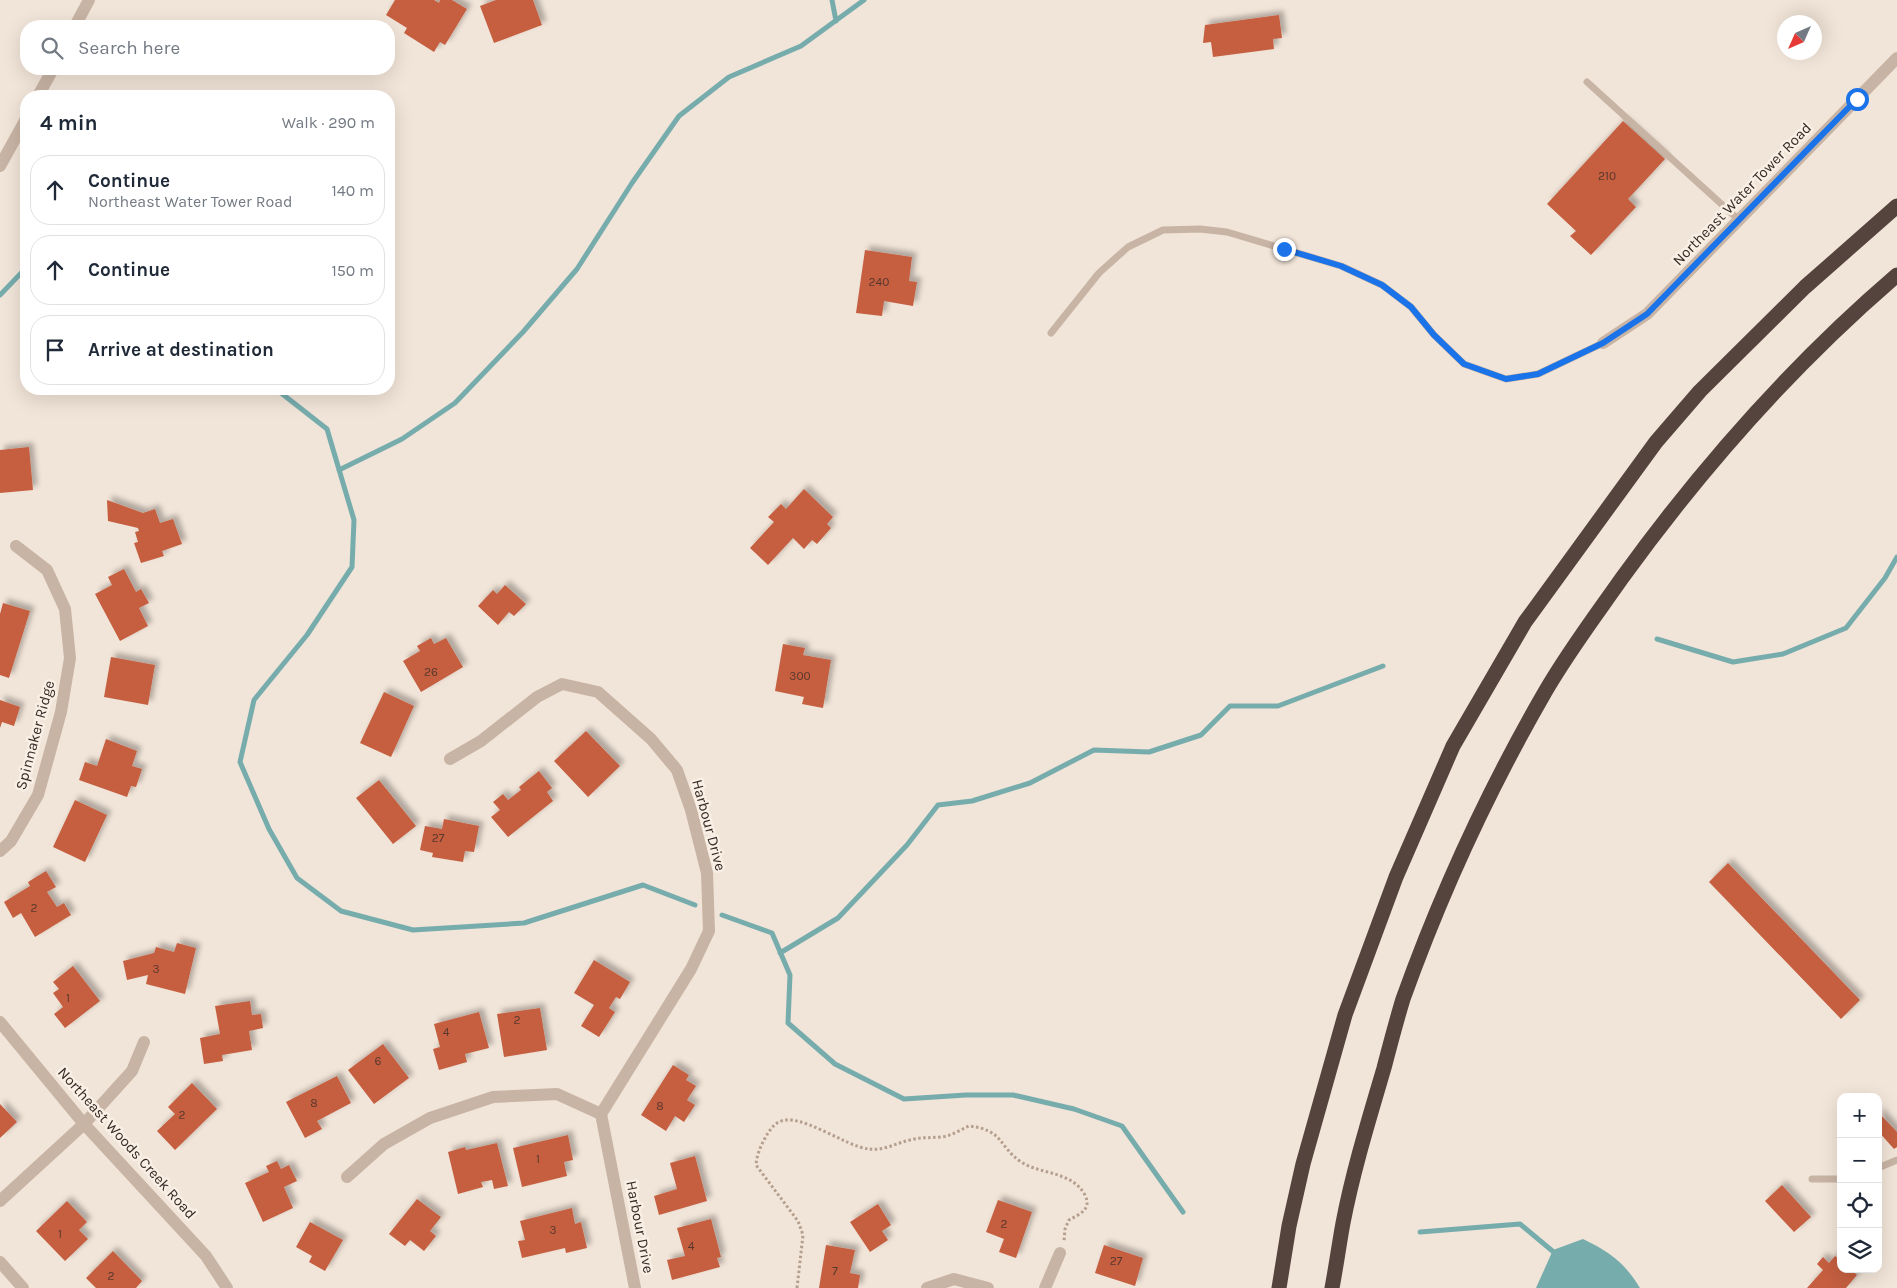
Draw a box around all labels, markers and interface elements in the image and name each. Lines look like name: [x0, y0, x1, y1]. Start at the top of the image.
north arrow: [1777, 15, 1822, 60]
search box: [20, 20, 395, 75]
icon: search: [38, 34, 66, 62]
text: Search here: [78, 37, 180, 59]
route start: [1846, 88, 1869, 111]
text: 4 min: [40, 111, 98, 135]
text: Walk · 290 m: [282, 113, 375, 132]
street label: Northeast Water Tower Road: [1669, 119, 1815, 269]
house number: 210: [1598, 169, 1616, 183]
text: Continue: [88, 170, 170, 192]
icon: ahead: [41, 176, 69, 204]
text: 140 m: [332, 181, 374, 200]
text: Northeast Water Tower Road: [88, 192, 293, 211]
route end: [1273, 238, 1296, 261]
icon: ahead: [41, 256, 69, 284]
text: Continue: [88, 259, 170, 281]
text: 150 m: [331, 261, 374, 280]
house number: 240: [869, 275, 889, 289]
icon: arrive: [41, 336, 69, 364]
text: Arrive at destination: [88, 339, 274, 361]
house number: 26: [424, 665, 438, 679]
house number: 300: [789, 669, 811, 683]
street label: Spinnaker Ridge: [12, 678, 58, 792]
street label: Harbour Drive: [688, 777, 730, 873]
house number: 27: [432, 831, 445, 845]
house number: 2: [31, 901, 38, 915]
house number: 3: [152, 962, 160, 976]
house number: 1: [66, 991, 70, 1005]
house number: 2: [514, 1013, 521, 1027]
house number: 4: [443, 1025, 450, 1039]
house number: 6: [375, 1054, 382, 1068]
street label: Northeast Woods Creek Road: [54, 1063, 200, 1223]
map controls: [1837, 1093, 1882, 1273]
button: +: [1837, 1093, 1882, 1138]
house number: 8: [310, 1096, 318, 1110]
house number: 8: [656, 1099, 664, 1113]
house number: 2: [179, 1108, 186, 1122]
button: −: [1837, 1138, 1882, 1183]
house number: 1: [536, 1152, 540, 1166]
street label: Harbour Drive: [622, 1179, 658, 1275]
button: locate: [1837, 1183, 1882, 1228]
house number: 2: [1001, 1217, 1008, 1231]
house number: 3: [549, 1223, 557, 1237]
house number: 1: [58, 1227, 62, 1241]
button: layers: [1837, 1228, 1882, 1273]
house number: 4: [688, 1239, 695, 1253]
house number: 27: [1110, 1254, 1123, 1268]
house number: 7: [832, 1264, 838, 1278]
house number: 2: [108, 1269, 115, 1283]

